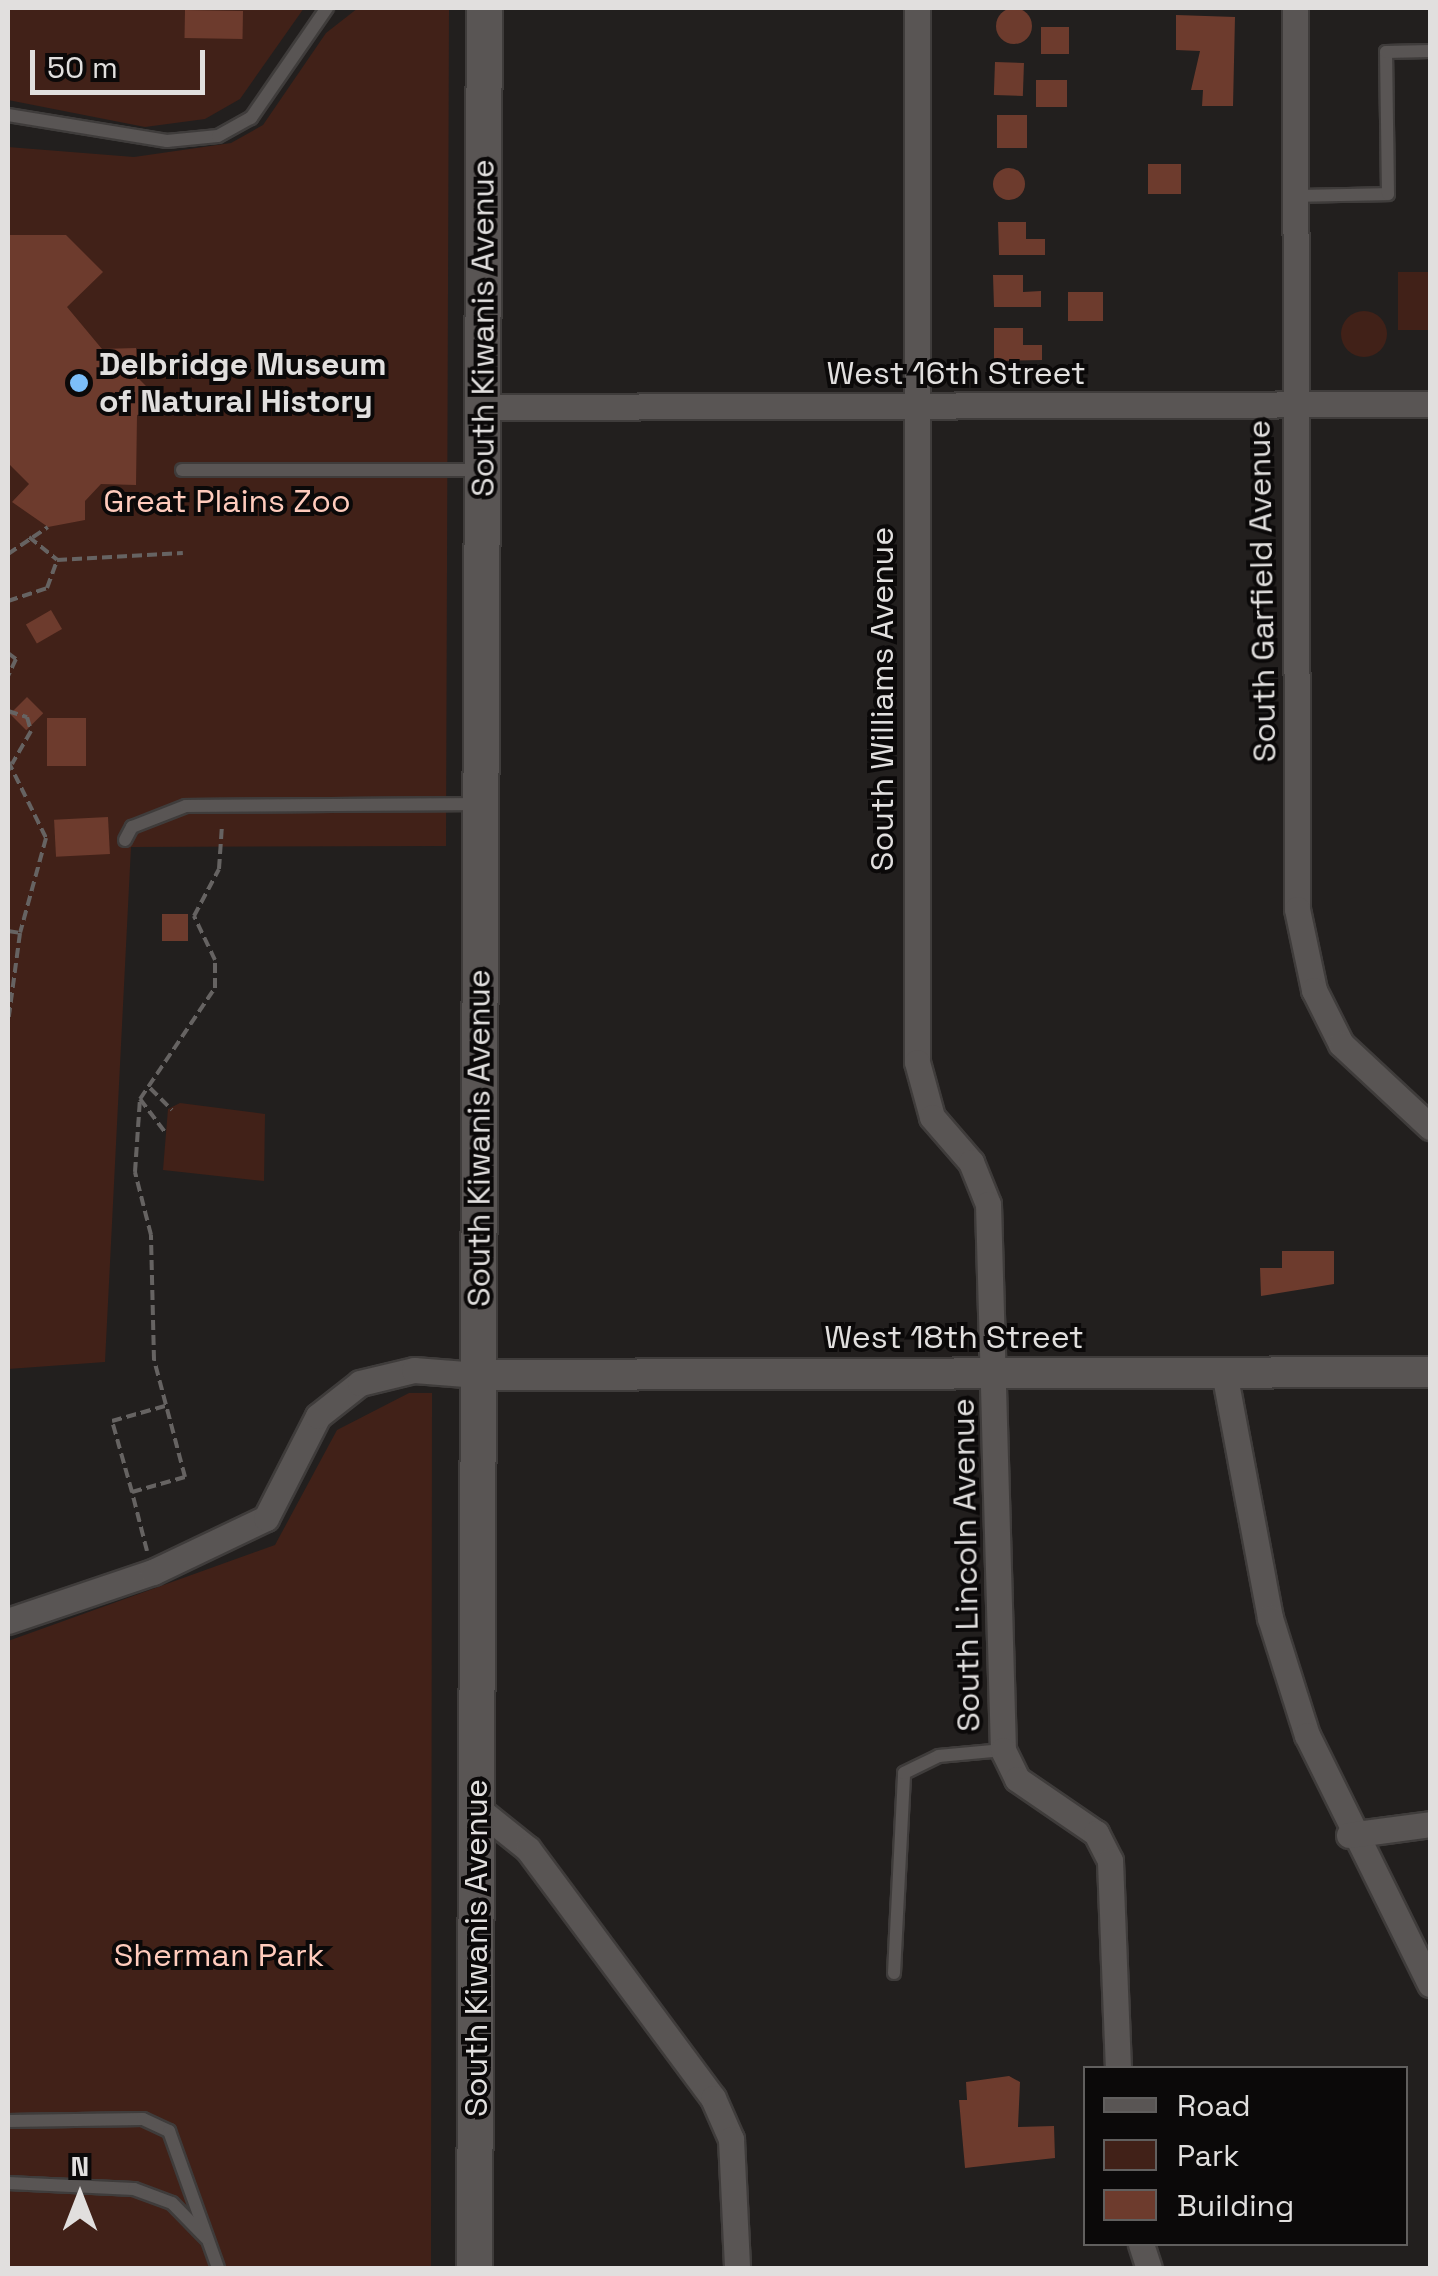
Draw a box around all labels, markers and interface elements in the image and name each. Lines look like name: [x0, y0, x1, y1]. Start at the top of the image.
scale bar: [35, 30, 210, 92]
text: 50 m: [47, 48, 118, 87]
street label: South Kiwanis Avenue: [464, 159, 502, 497]
place label: Delbridge Museum of Natural History: [99, 346, 387, 421]
street label: West 16th Street: [826, 354, 1086, 392]
marker: Delbridge Museum of Natural History: [68, 372, 90, 394]
street label: South Garfield Avenue: [1240, 419, 1284, 763]
park label: Great Plains Zoo: [103, 482, 351, 520]
street label: South Williams Avenue: [863, 527, 901, 871]
street label: South Kiwanis Avenue: [460, 969, 498, 1307]
street label: West 18th Street: [824, 1318, 1084, 1356]
street label: South Lincoln Avenue: [944, 1398, 988, 1732]
street label: South Kiwanis Avenue: [457, 1779, 495, 2117]
park label: Sherman Park: [114, 1936, 324, 1974]
legend: [1083, 2066, 1408, 2246]
text: Road: [1177, 2086, 1251, 2125]
text: Park: [1177, 2136, 1239, 2175]
north arrow: [30, 2146, 130, 2246]
text: N: [71, 2148, 89, 2184]
text: Building: [1177, 2186, 1294, 2225]

